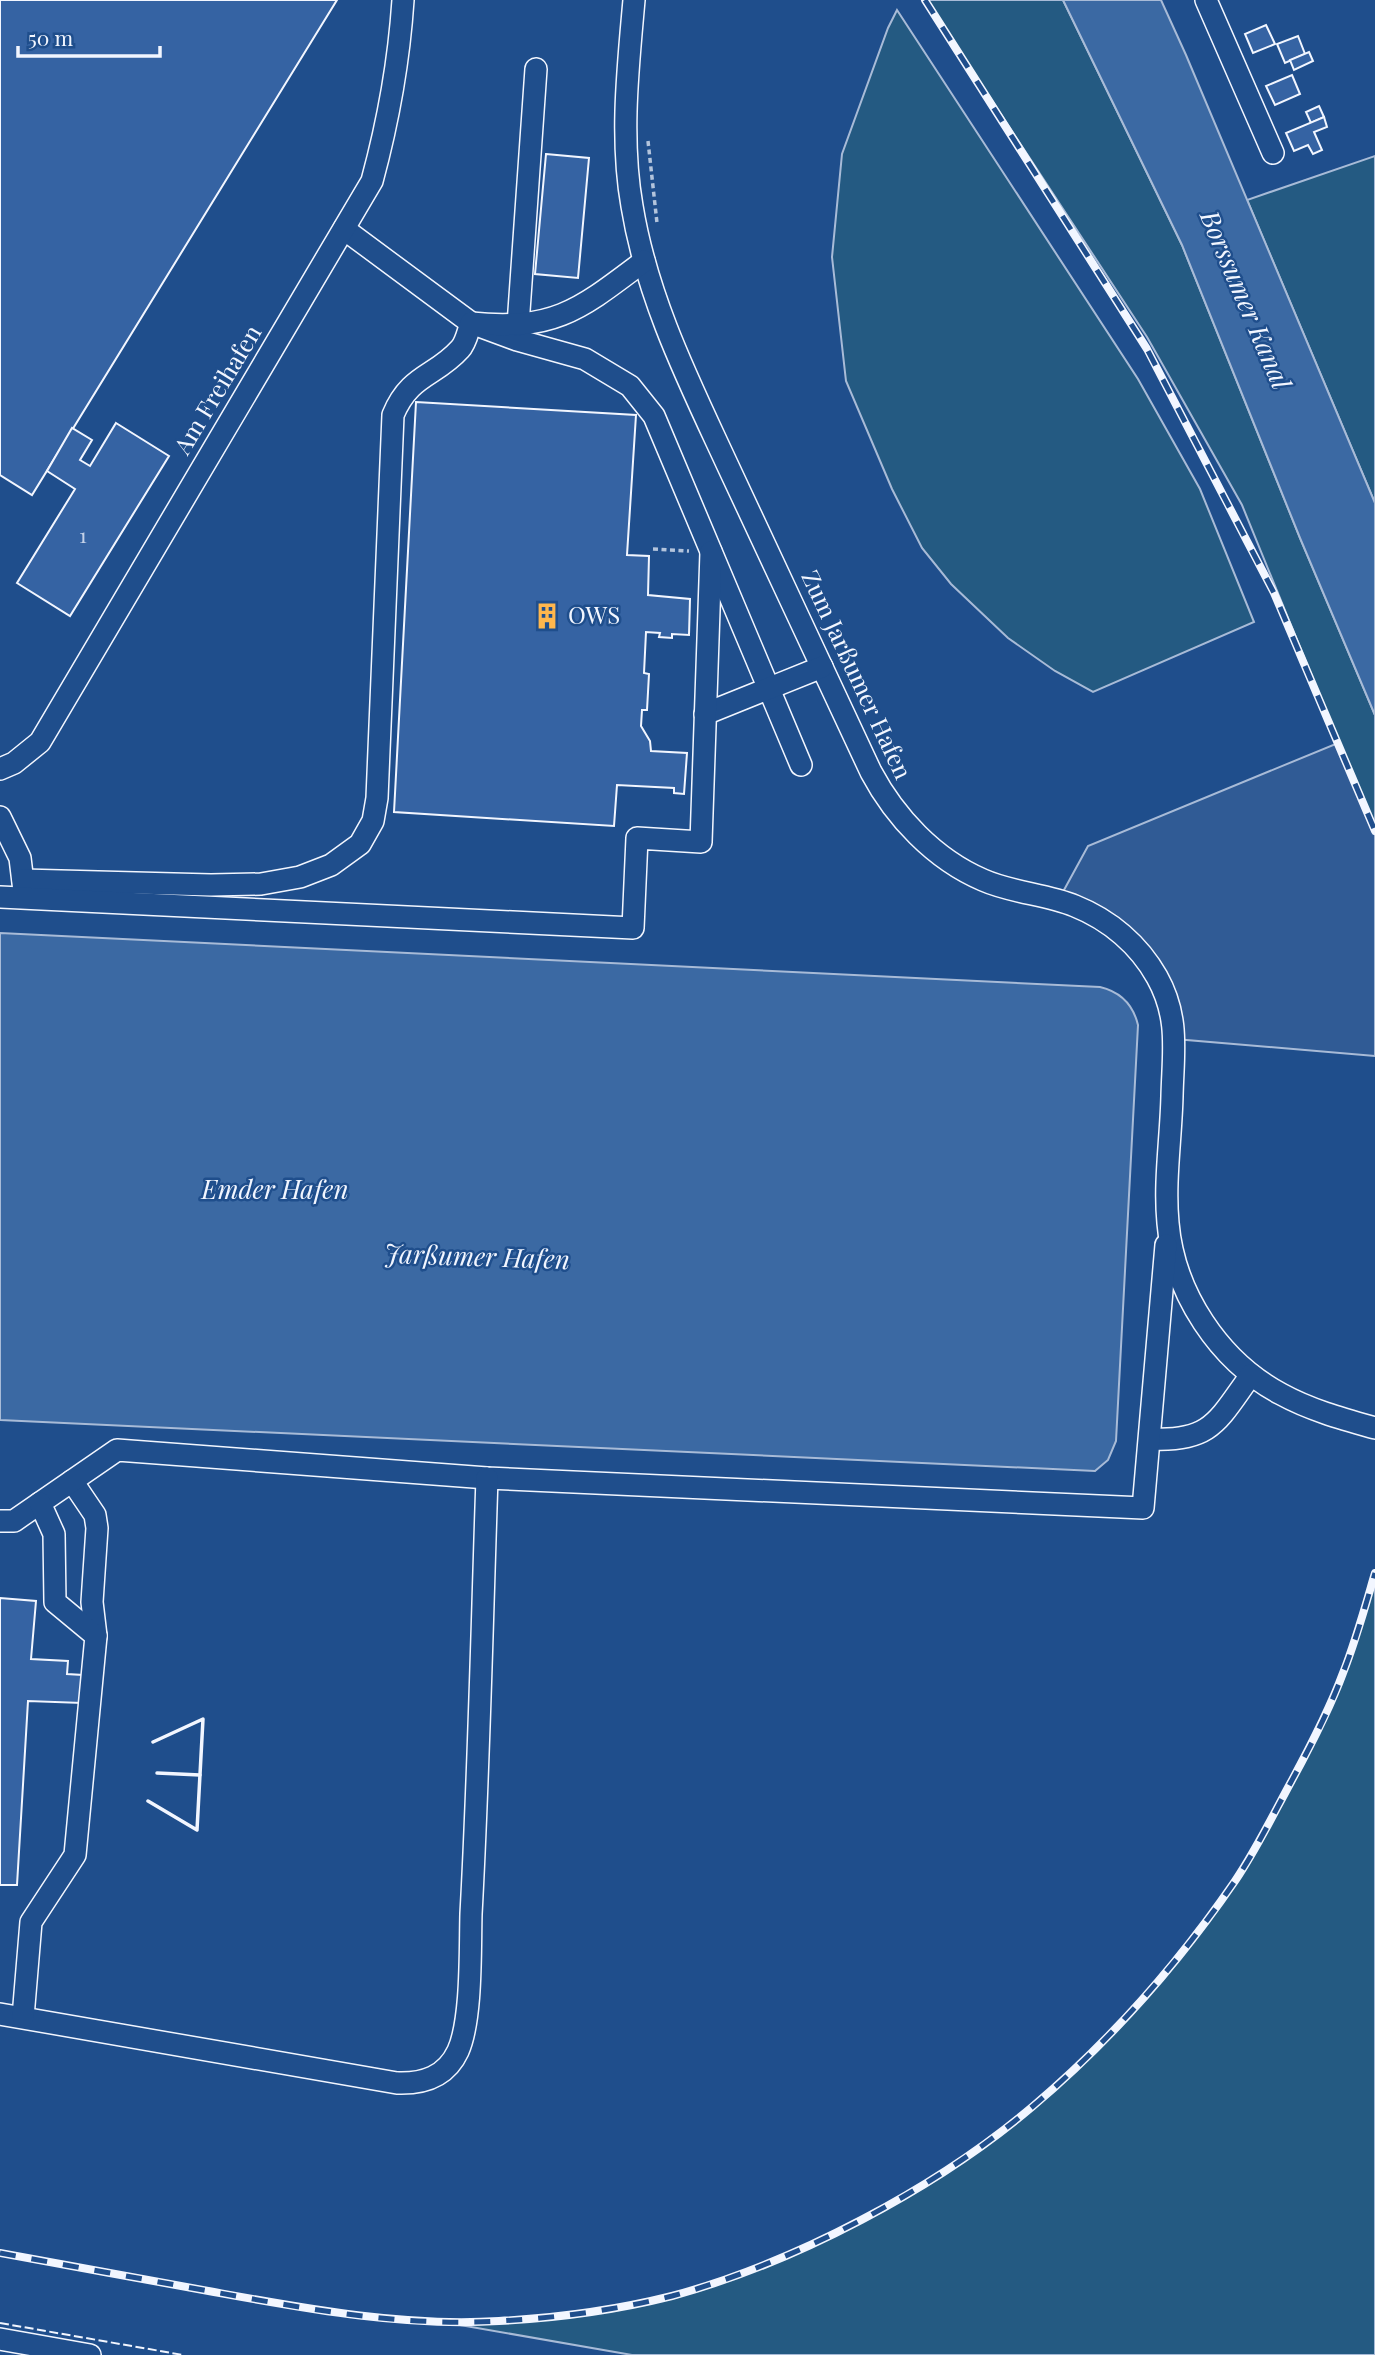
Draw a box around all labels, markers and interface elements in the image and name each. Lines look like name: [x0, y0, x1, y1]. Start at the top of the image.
scale bar: [18, 14, 159, 58]
text: 50 m: [28, 23, 74, 51]
water label: Borssumer Kanal: [1193, 204, 1301, 396]
street label: Am Freihafen: [165, 318, 267, 460]
house number: 1: [79, 520, 87, 548]
street label: Zum Jarßumer Hafen: [795, 565, 920, 784]
place label: OWS: [568, 598, 620, 630]
building icon: OWS: [532, 601, 562, 631]
water label: Emder Hafen: [201, 1171, 348, 1206]
water label: Jarßumer Hafen: [384, 1235, 571, 1276]

